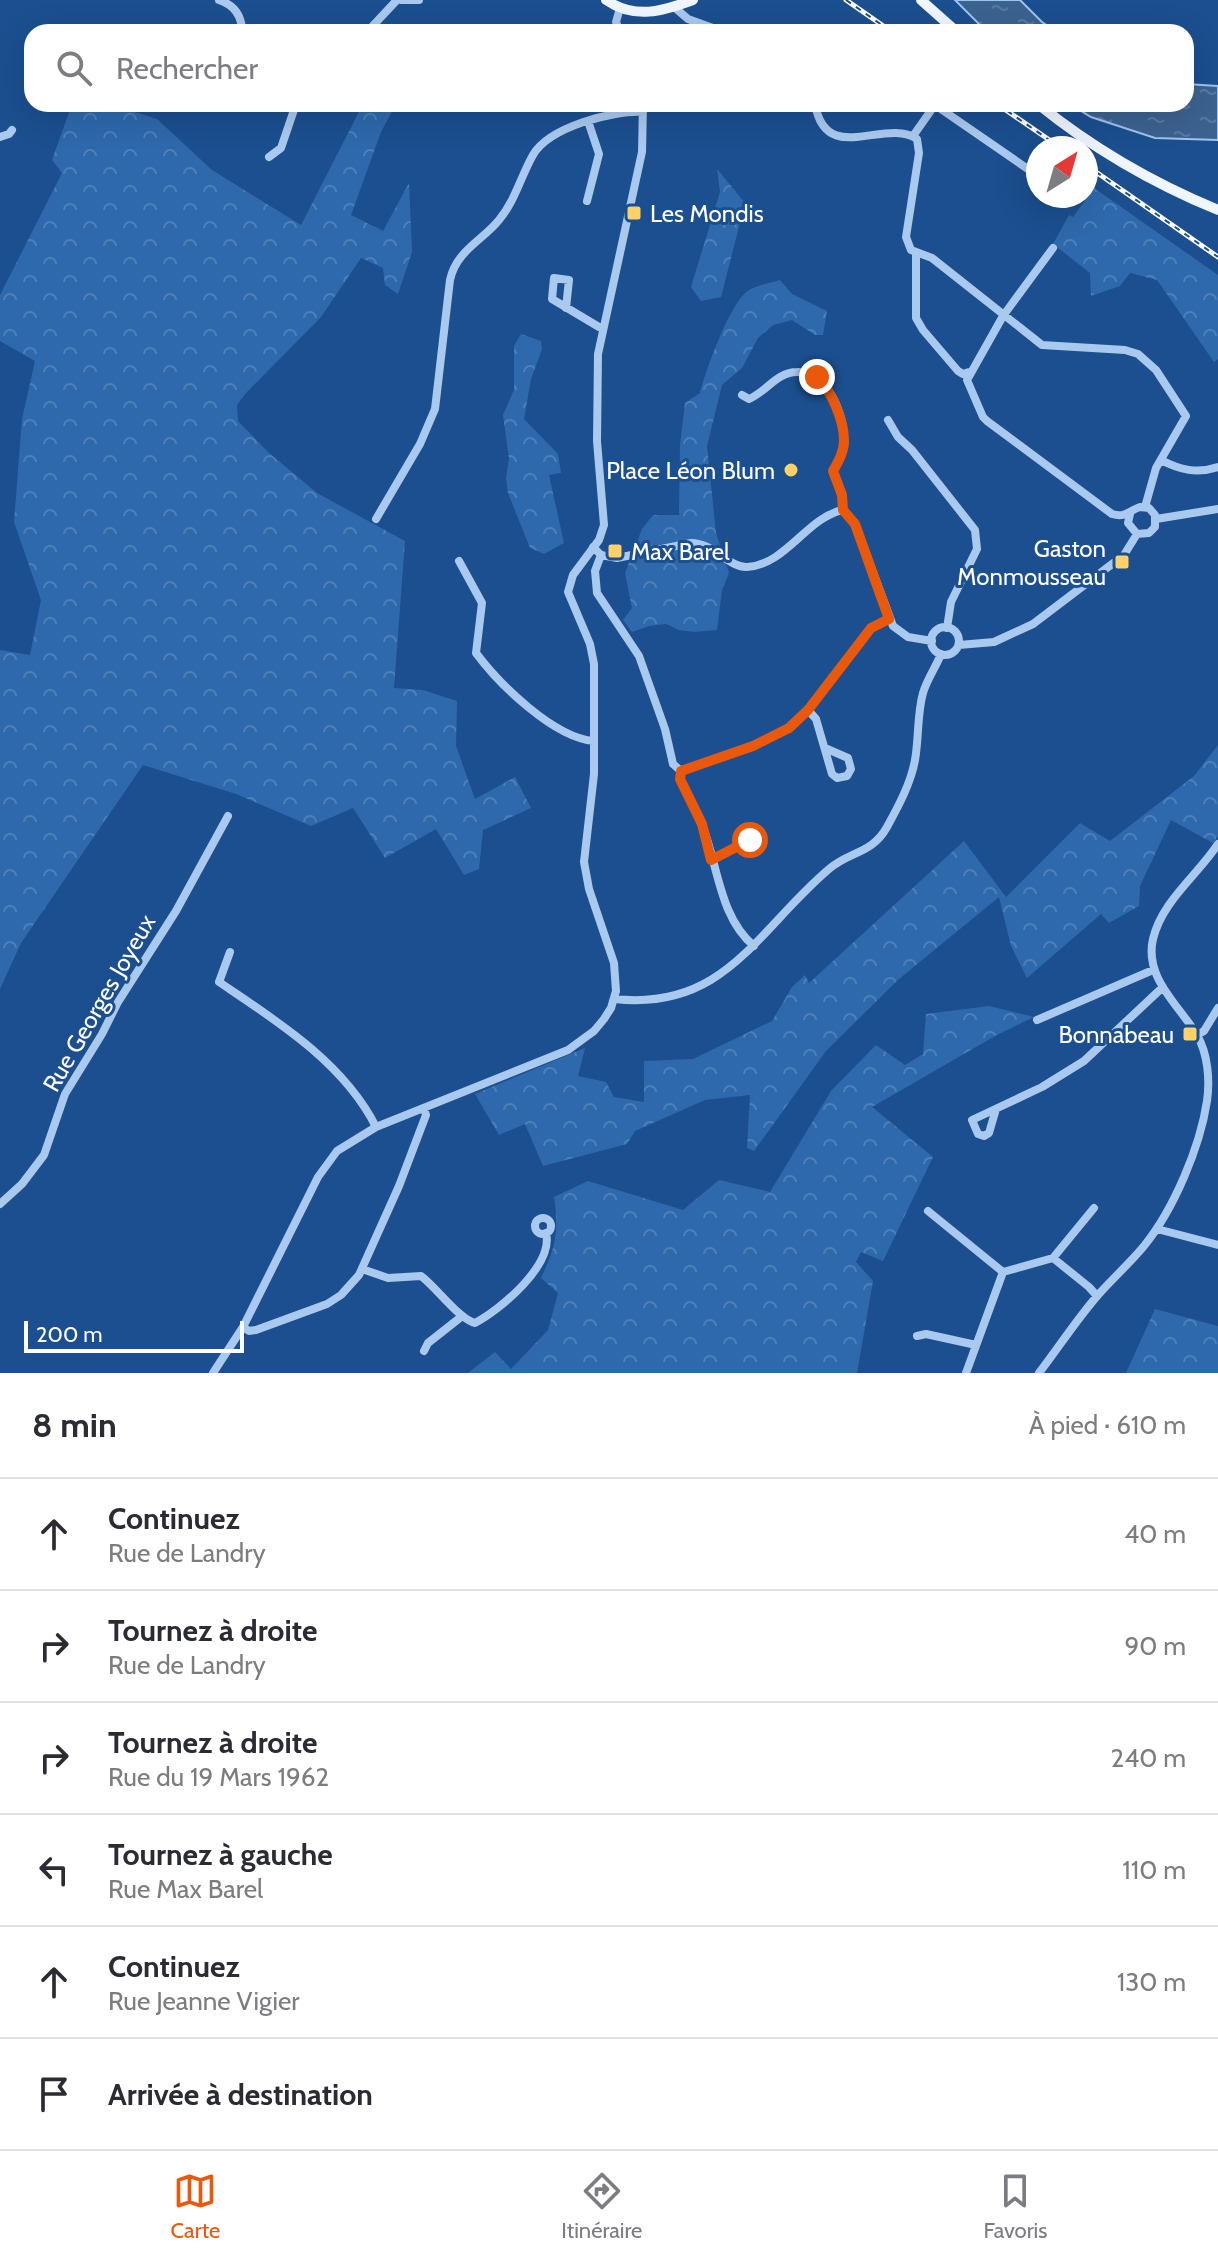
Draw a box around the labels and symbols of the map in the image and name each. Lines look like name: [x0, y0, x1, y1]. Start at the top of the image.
north arrow: [1026, 136, 1098, 208]
place label: Les Mondis: [650, 199, 764, 228]
marker: Les Mondis: [625, 204, 643, 222]
route end: [799, 359, 835, 395]
place label: Place Léon Blum: [606, 456, 775, 485]
marker: Place Léon Blum: [782, 461, 800, 479]
place label: Gaston Monmousseau: [957, 534, 1106, 591]
place label: Max Barel: [631, 537, 730, 566]
marker: Max Barel: [606, 542, 624, 560]
marker: Gaston Monmousseau: [1113, 553, 1131, 571]
route start: [732, 822, 768, 858]
street label: Rue Georges Joyeux: [36, 909, 162, 1097]
place label: Bonnabeau: [1058, 1020, 1174, 1049]
marker: Bonnabeau: [1181, 1025, 1199, 1043]
scale bar: [24, 1317, 244, 1353]

